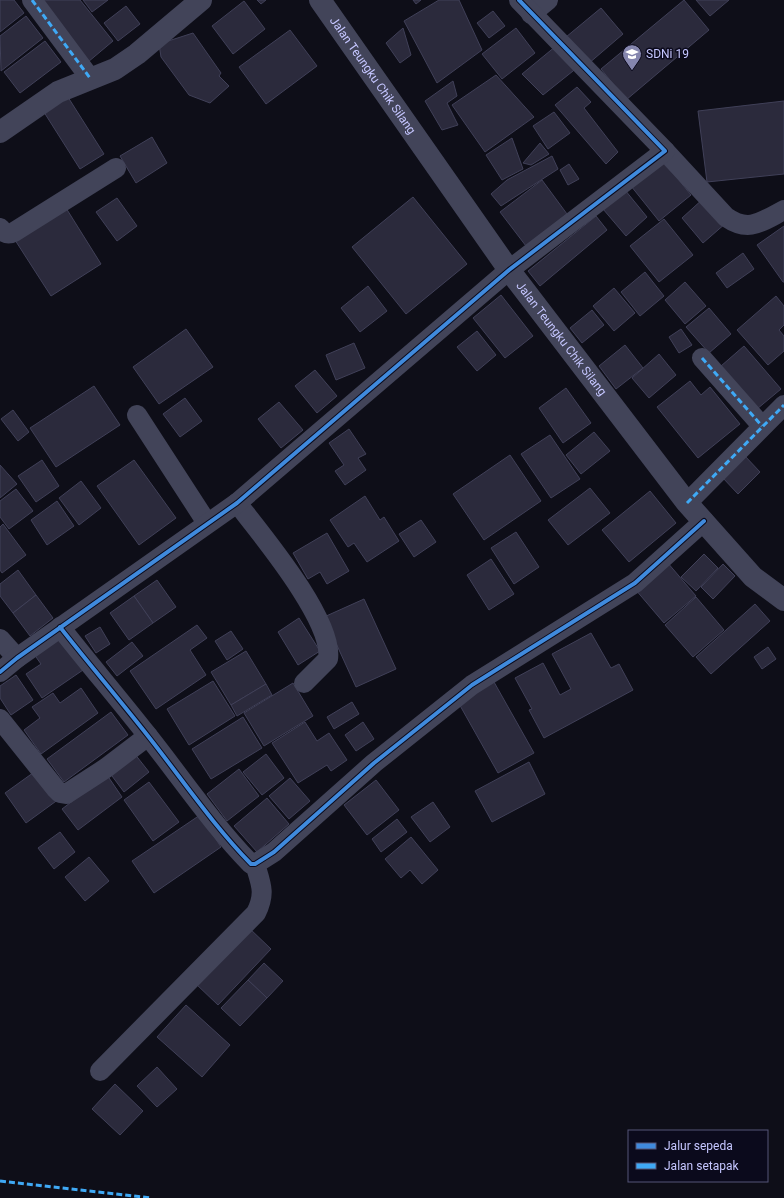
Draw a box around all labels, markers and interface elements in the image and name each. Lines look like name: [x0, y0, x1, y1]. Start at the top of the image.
street label: Jalan Teungku Chik Silang: [327, 14, 419, 137]
school or university icon: SDNi 19: [621, 43, 643, 71]
place label: SDNi 19: [646, 47, 689, 61]
street label: Jalan Teungku Chik Silang: [513, 279, 610, 399]
legend: [628, 1130, 768, 1182]
text: Jalur sepeda: [664, 1139, 733, 1153]
text: Jalan setapak: [664, 1159, 739, 1173]

